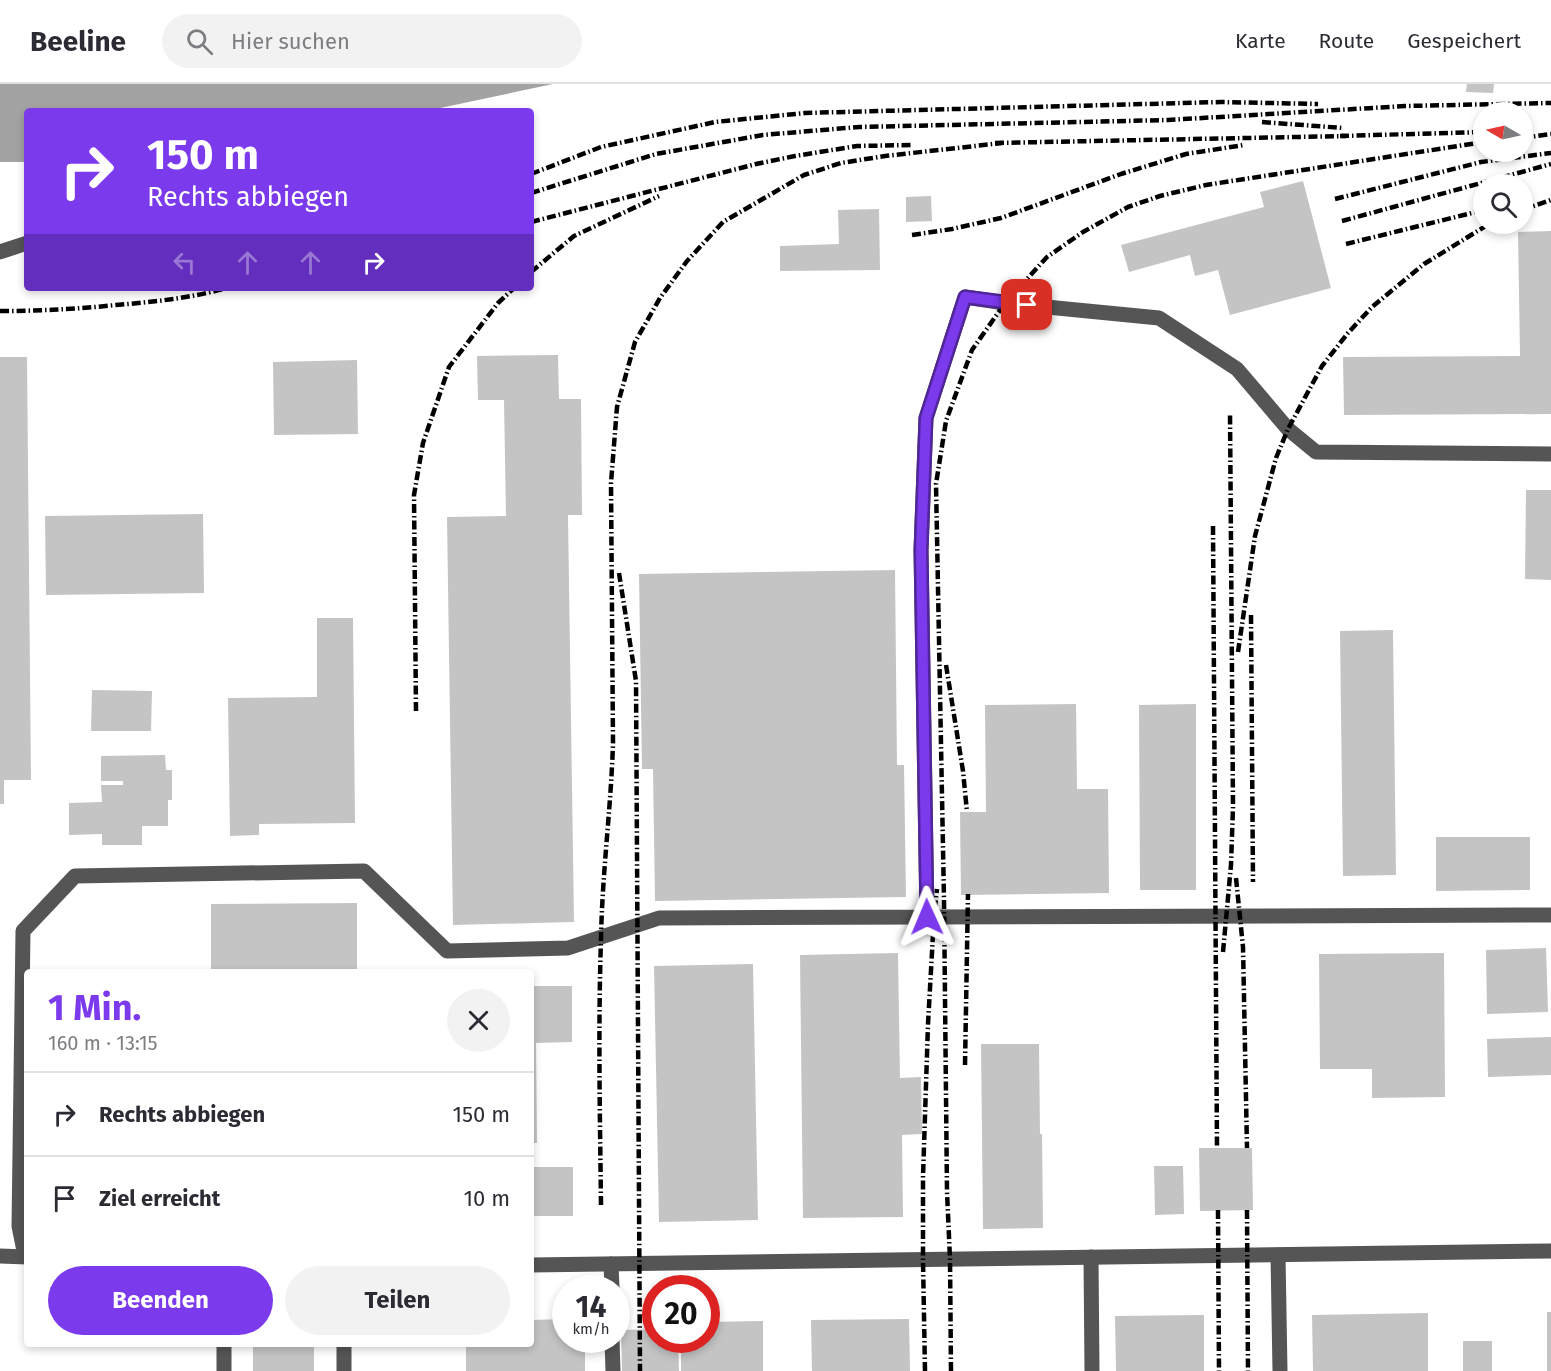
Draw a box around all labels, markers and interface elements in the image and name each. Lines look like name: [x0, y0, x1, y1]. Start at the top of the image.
search box: [162, 14, 582, 68]
text: Beeline: [30, 25, 126, 58]
icon: search: [183, 25, 216, 58]
text: Hier suchen: [231, 28, 350, 55]
text: Karte: [1235, 28, 1286, 54]
text: Route: [1319, 28, 1374, 54]
text: Gespeichert: [1407, 28, 1521, 54]
north arrow: [1473, 102, 1533, 162]
map controls: [1473, 102, 1533, 234]
text: 150 m: [147, 130, 259, 180]
icon: right: [48, 132, 126, 210]
button: search: [1473, 174, 1533, 234]
text: Rechts abbiegen: [147, 181, 349, 213]
icon: left: [168, 246, 201, 279]
icon: ahead: [231, 246, 264, 279]
icon: ahead: [294, 246, 327, 279]
icon: right: [357, 246, 390, 279]
pin: [1001, 279, 1052, 330]
icon: arrive: [1010, 288, 1043, 321]
position arrow: [895, 885, 959, 949]
text: 1 Min.: [48, 986, 141, 1030]
button: close: [447, 989, 510, 1052]
text: 160 m · 13:15: [48, 1031, 158, 1055]
icon: right: [48, 1098, 81, 1131]
text: Rechts abbiegen: [99, 1101, 265, 1128]
text: 150 m: [452, 1101, 510, 1128]
icon: arrive: [48, 1182, 81, 1215]
text: Ziel erreicht: [99, 1185, 220, 1212]
text: 10 m: [464, 1185, 510, 1212]
button: Beenden: [48, 1266, 273, 1335]
button: Teilen: [285, 1266, 510, 1335]
speed limit sign: 20: [642, 1275, 720, 1353]
text: 14: [576, 1289, 606, 1325]
text: km/h: [572, 1320, 610, 1338]

